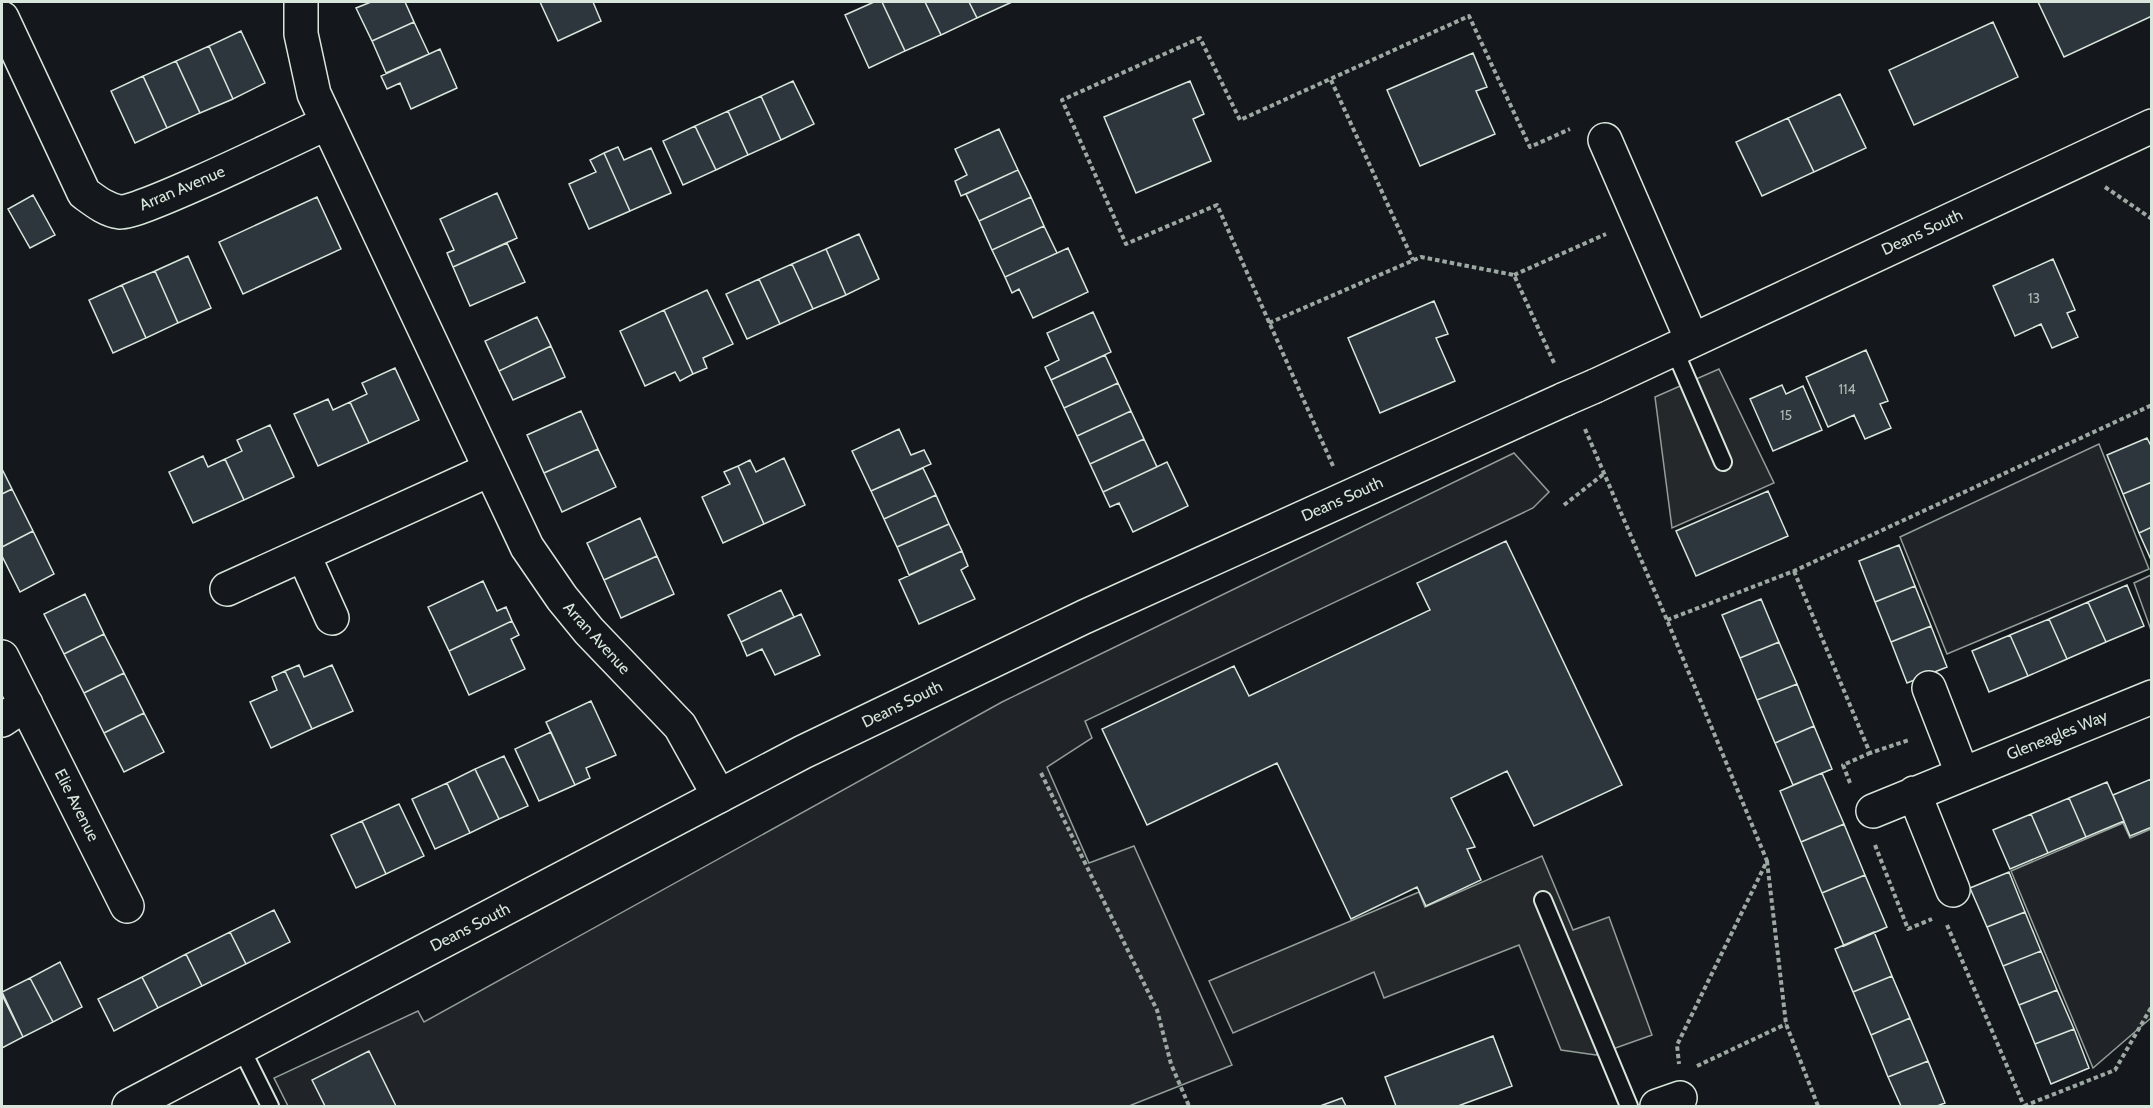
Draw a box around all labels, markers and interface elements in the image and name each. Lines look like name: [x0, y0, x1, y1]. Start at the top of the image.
street label: Arran Avenue: [136, 162, 228, 214]
street label: Deans South: [1878, 205, 1966, 259]
house number: 13: [2028, 289, 2040, 307]
house number: 114: [1838, 380, 1856, 398]
house number: 15: [1780, 406, 1792, 424]
street label: Deans South: [1298, 473, 1386, 525]
street label: Arran Avenue: [560, 598, 634, 678]
street label: Deans South: [859, 676, 945, 732]
street label: Gleneagles Way: [2004, 706, 2110, 764]
street label: Elie Avenue: [51, 766, 103, 844]
street label: Deans South: [427, 899, 513, 955]

